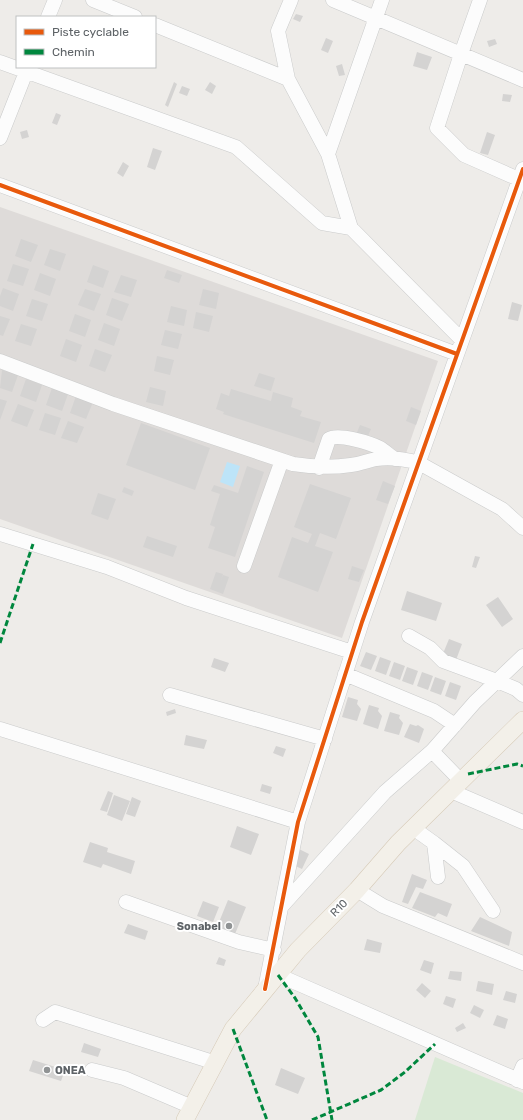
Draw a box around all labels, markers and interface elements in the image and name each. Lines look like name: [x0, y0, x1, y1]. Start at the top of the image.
legend: [16, 16, 156, 68]
text: Piste cyclable: [52, 25, 129, 39]
text: Chemin: [52, 45, 95, 59]
street label: R10: [328, 897, 350, 919]
place label: Sonabel: [177, 920, 221, 933]
marker: Sonabel: [224, 921, 234, 931]
place label: ONEA: [55, 1064, 86, 1077]
marker: ONEA: [42, 1065, 52, 1075]

